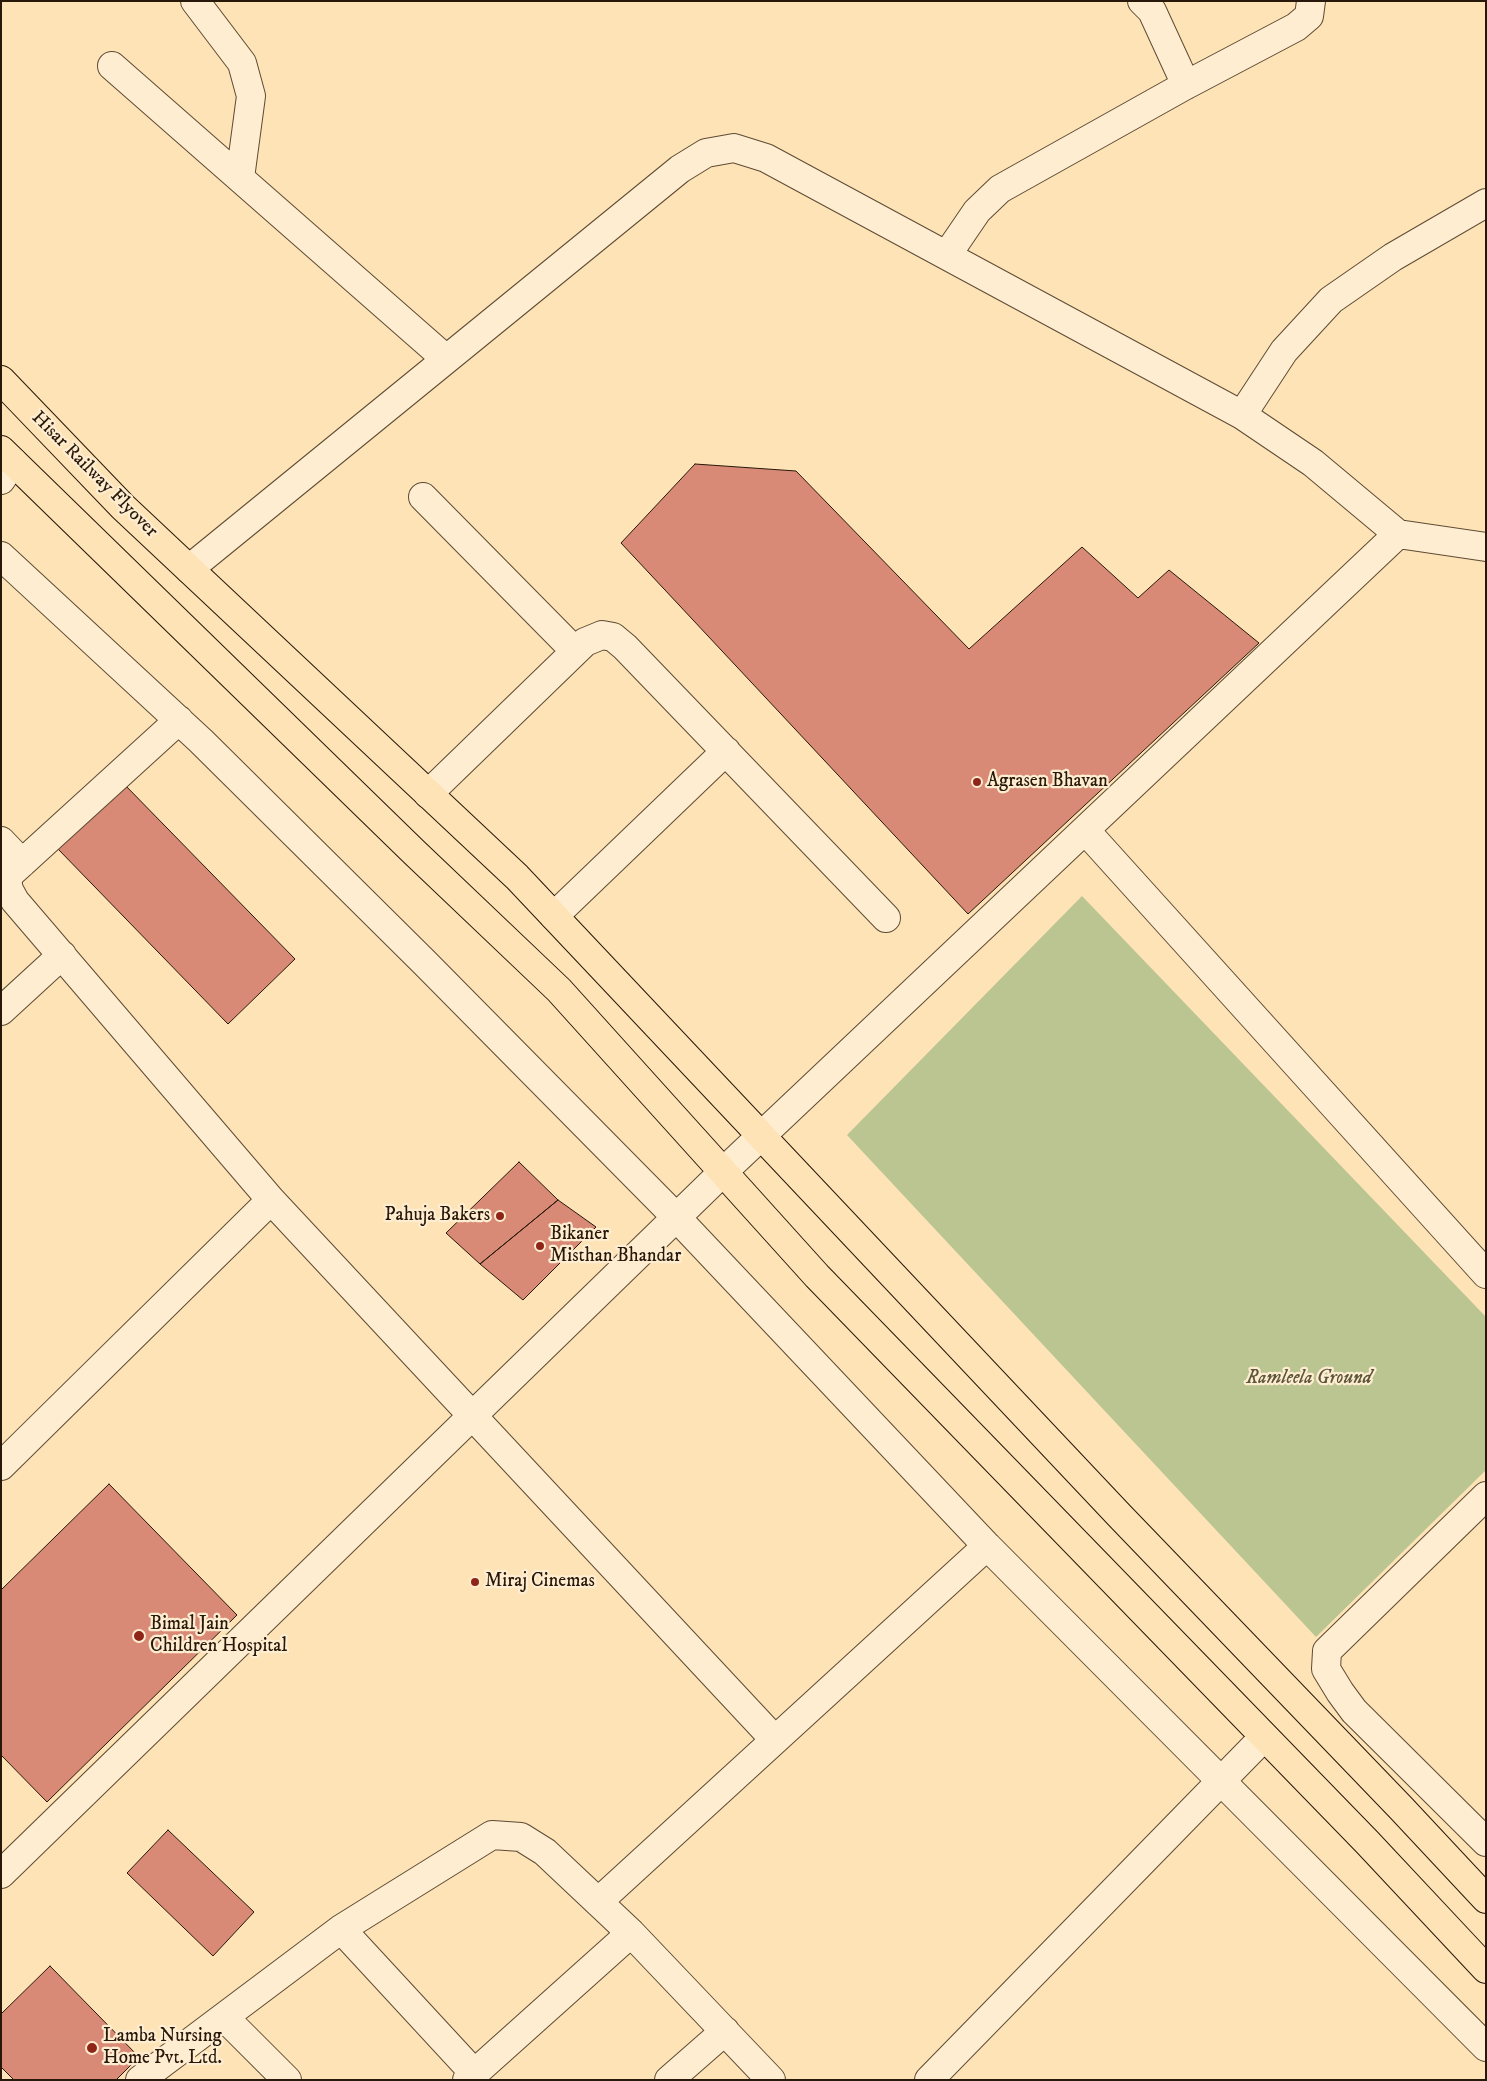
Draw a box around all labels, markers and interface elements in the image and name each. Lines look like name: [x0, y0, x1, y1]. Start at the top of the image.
street label: Hisar Railway Flyover: [26, 407, 162, 543]
place label: Agrasen Bhavan: [987, 771, 1108, 793]
marker: Agrasen Bhavan: [971, 776, 983, 788]
place label: Pahuja Bakers: [385, 1205, 490, 1227]
marker: Pahuja Bakers: [494, 1210, 506, 1222]
place label: Bikaner Misthan Bhandar: [550, 1224, 681, 1268]
marker: Bikaner Misthan Bhandar: [534, 1240, 546, 1252]
park label: Ramleela Ground: [1246, 1368, 1372, 1390]
place label: Miraj Cinemas: [485, 1571, 595, 1593]
marker: Miraj Cinemas: [469, 1576, 481, 1588]
place label: Bimal Jain Children Hospital: [150, 1614, 287, 1658]
marker: Bimal Jain Children Hospital: [132, 1629, 146, 1643]
place label: Lamba Nursing Home Pvt. Ltd.: [103, 2026, 222, 2070]
marker: Lamba Nursing Home Pvt. Ltd.: [85, 2041, 99, 2055]

